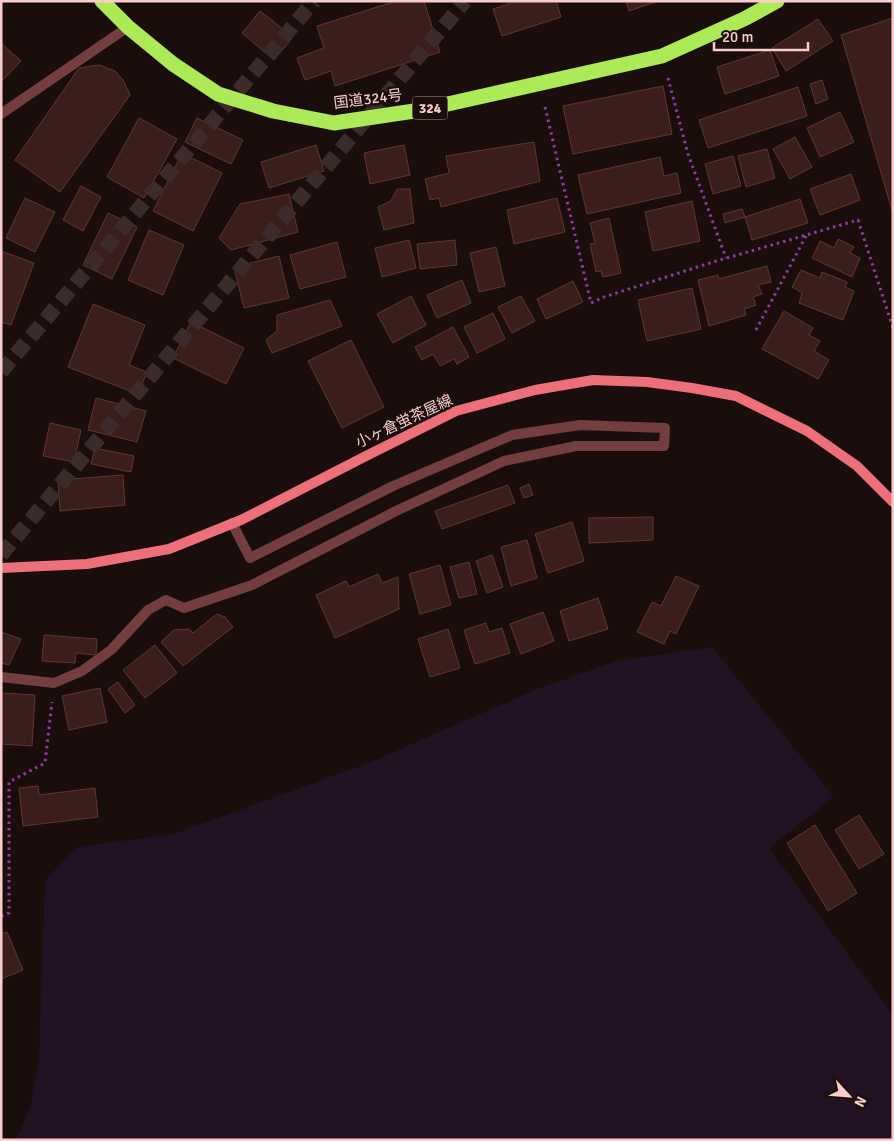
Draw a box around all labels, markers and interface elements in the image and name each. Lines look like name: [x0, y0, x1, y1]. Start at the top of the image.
scale bar: [714, 20, 808, 52]
text: 20 m: [722, 28, 753, 46]
street label: 国道324号: [333, 86, 403, 112]
road number: 324: [412, 96, 448, 120]
street label: 小ヶ倉蛍茶屋線: [353, 391, 455, 451]
north arrow: [824, 1071, 874, 1121]
text: N: [850, 1093, 870, 1110]

